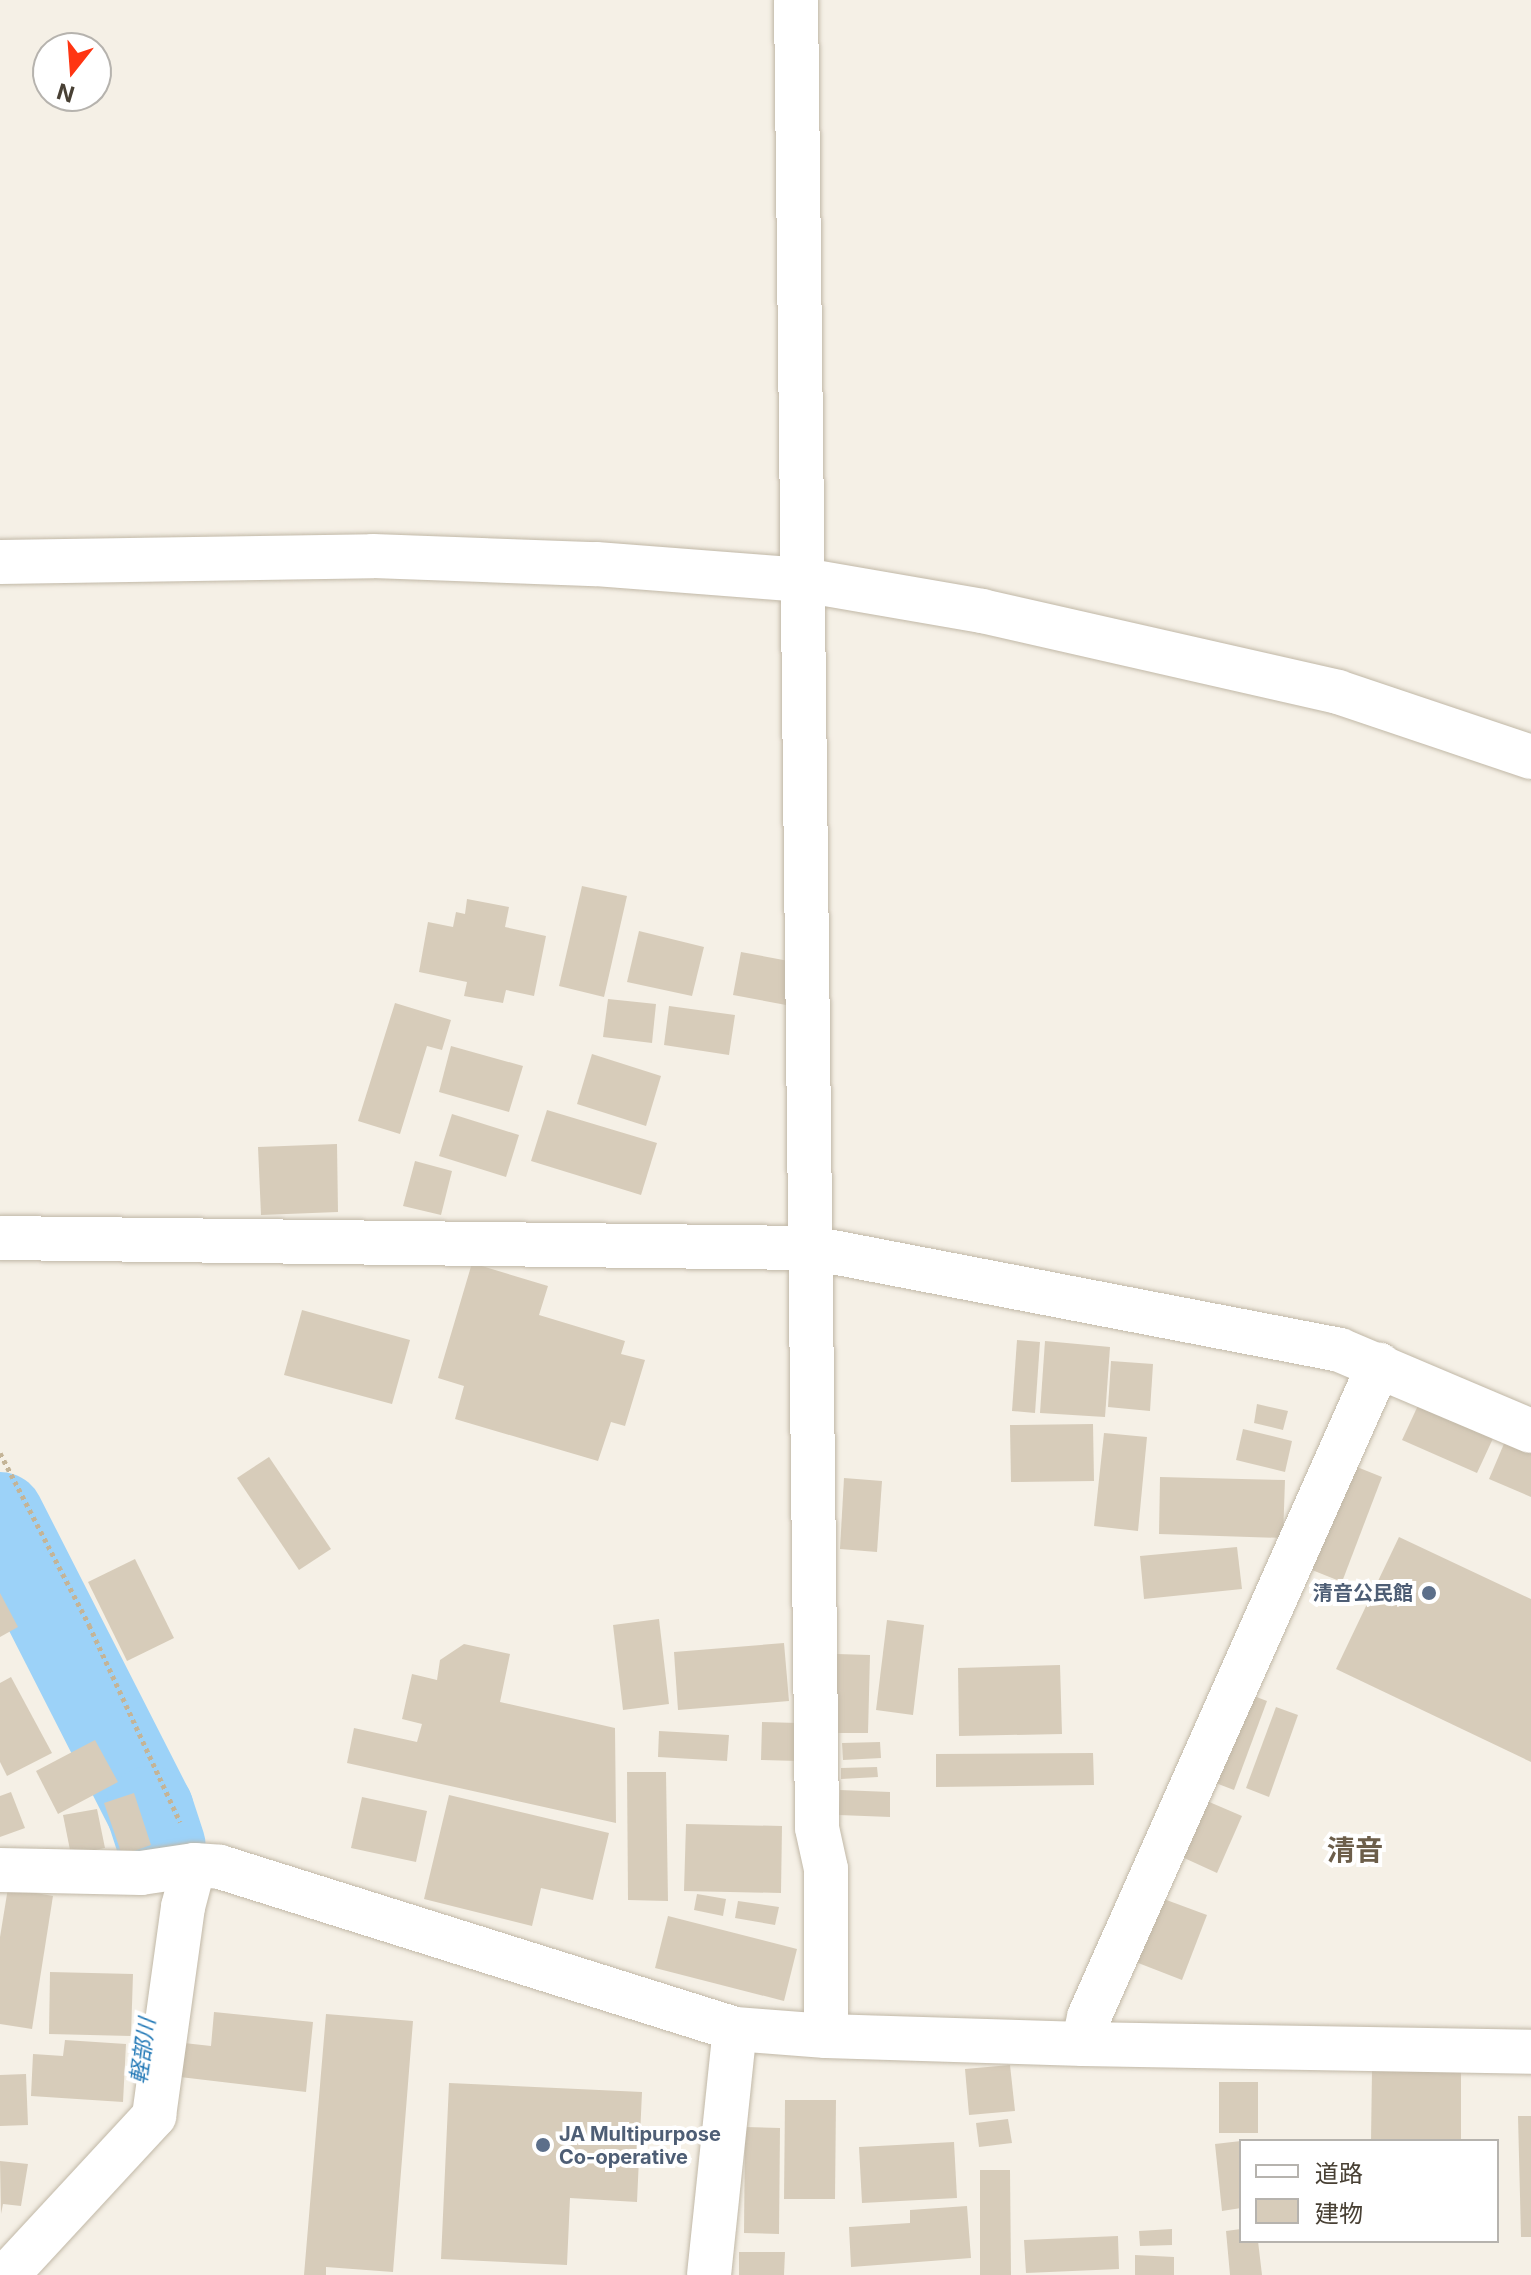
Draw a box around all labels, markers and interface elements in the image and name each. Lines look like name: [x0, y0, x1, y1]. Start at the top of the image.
north arrow: [32, 32, 112, 112]
text: N: [54, 78, 77, 108]
place label: 清音公民館: [1313, 1581, 1413, 1605]
marker: 清音公民館: [1420, 1584, 1438, 1602]
district label: 清音: [1327, 1833, 1383, 1867]
water label: 軽部川: [125, 2016, 161, 2086]
place label: JA Multipurpose Co-operative: [559, 2122, 721, 2169]
marker: JA Multipurpose Co-operative: [534, 2136, 552, 2154]
legend: [1239, 2139, 1499, 2243]
text: 道路: [1315, 2159, 1363, 2188]
text: 建物: [1315, 2199, 1363, 2228]

